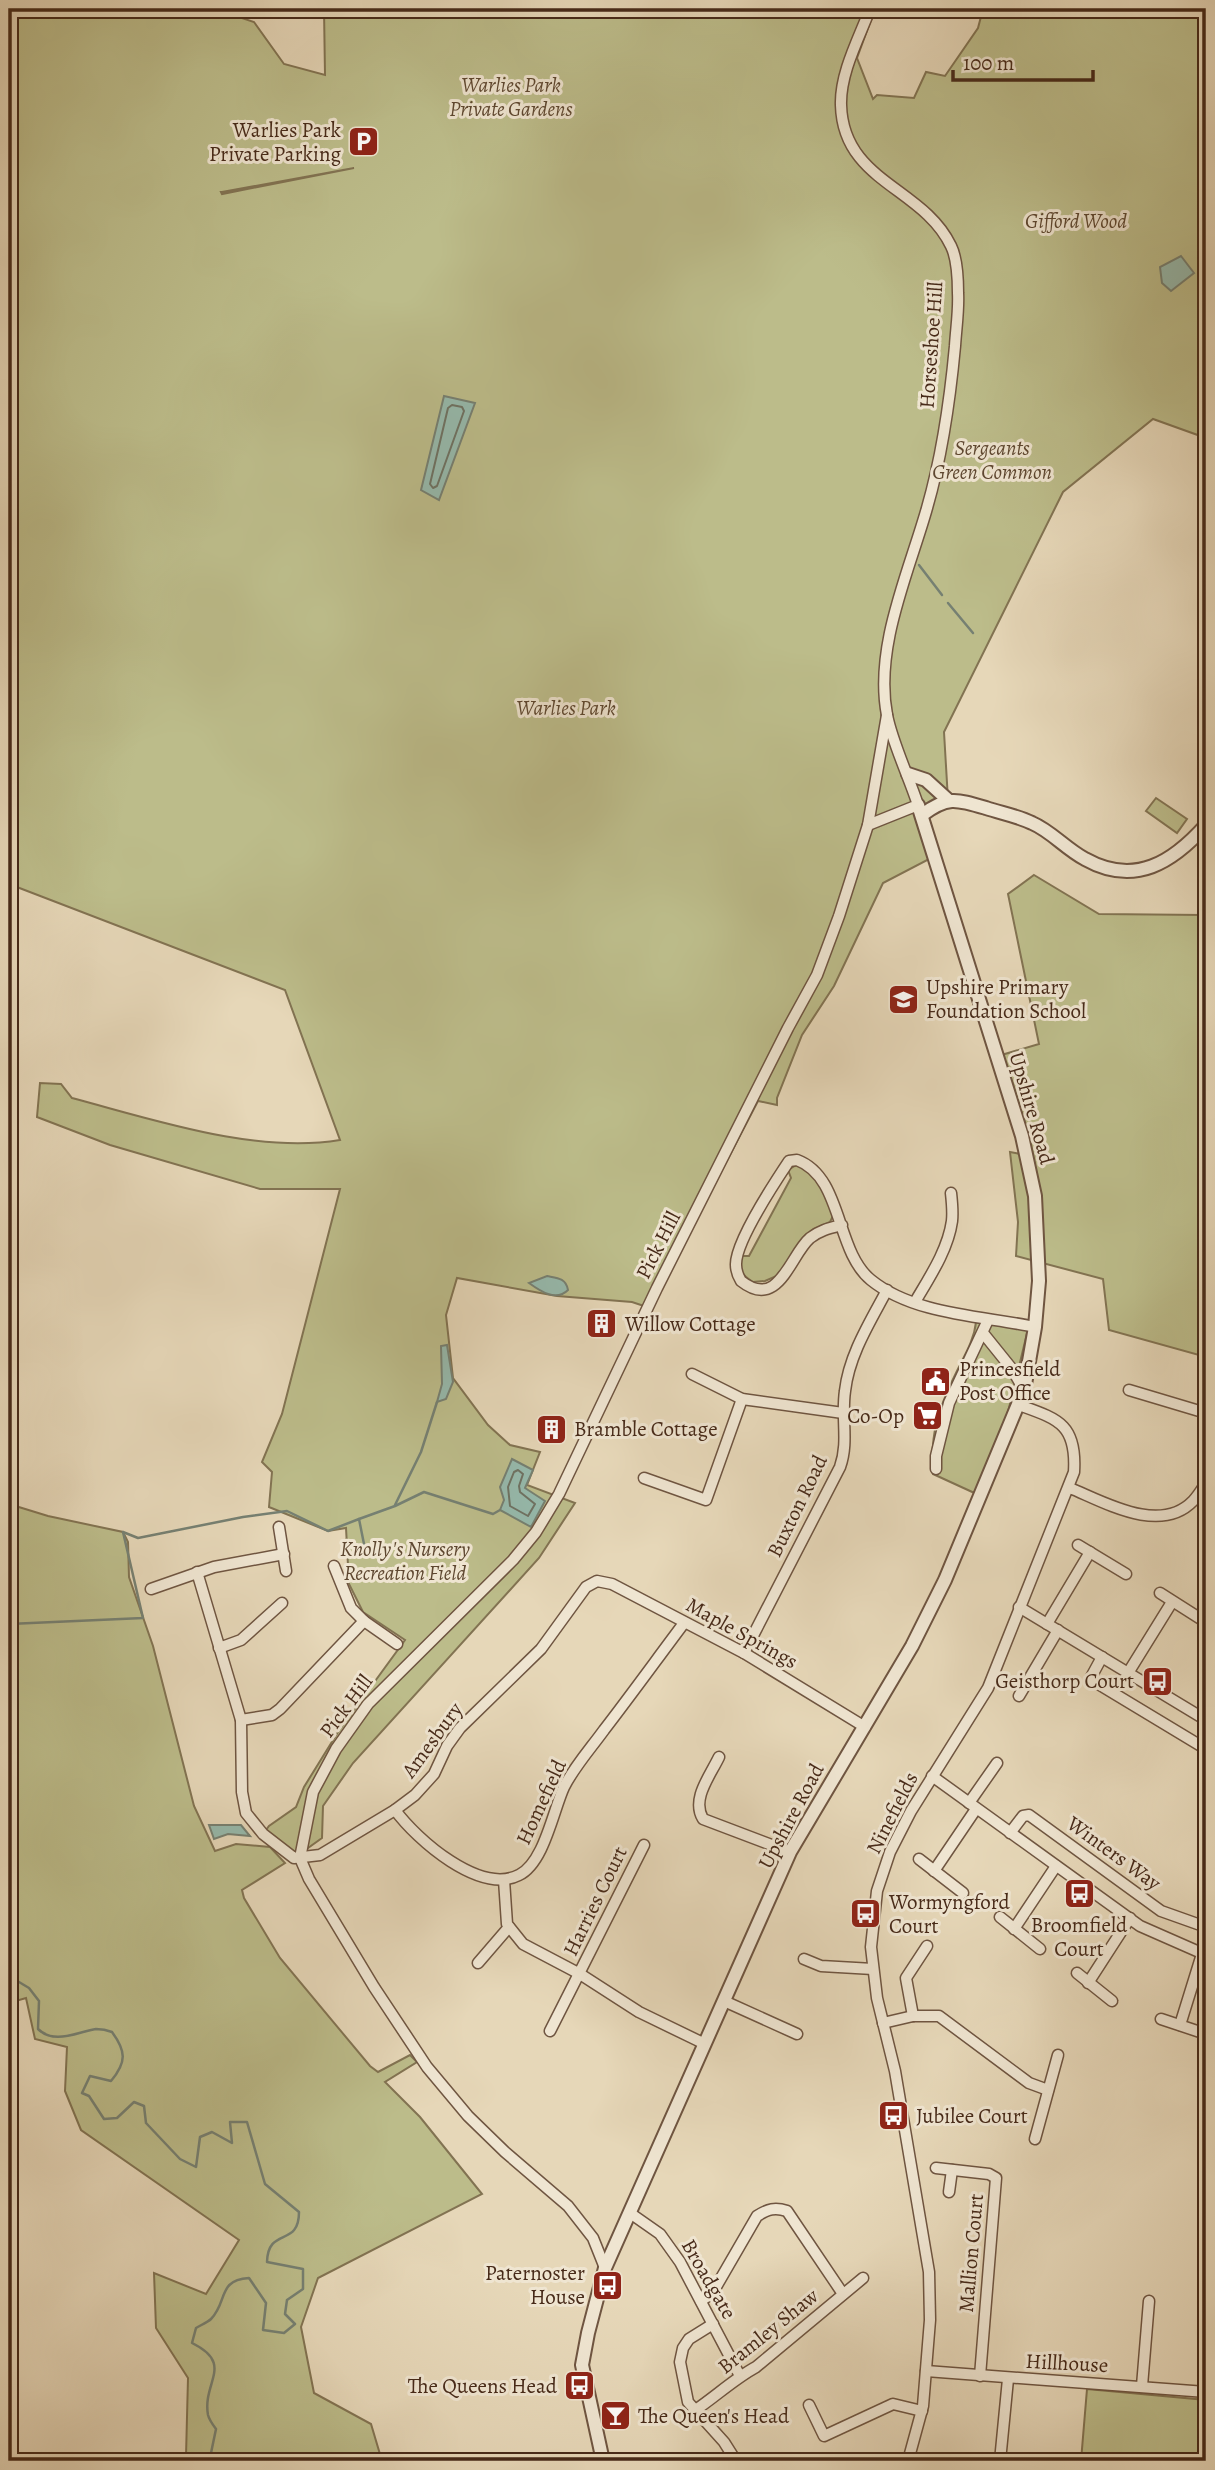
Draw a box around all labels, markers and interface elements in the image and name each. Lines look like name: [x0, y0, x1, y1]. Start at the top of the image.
scale bar: [953, 38, 1092, 82]
text: 100 m: [963, 49, 1014, 77]
park label: Warlies Park Private Gardens: [449, 71, 573, 123]
place label: Warlies Park Private Parking: [209, 116, 342, 168]
parking icon: Warlies Park Private Parking: [347, 125, 381, 159]
park label: Gifford Wood: [1025, 207, 1127, 235]
street label: Horseshoe Hill: [913, 281, 949, 409]
park label: Sergeants Green Common: [932, 434, 1052, 486]
park label: Warlies Park: [516, 694, 616, 722]
place label: Upshire Primary Foundation School: [926, 973, 1086, 1025]
school or university icon: Upshire Primary Foundation School: [886, 982, 920, 1016]
street label: Upshire Road: [1003, 1049, 1062, 1168]
street label: Pick Hill: [629, 1206, 687, 1284]
building icon: Willow Cottage: [585, 1307, 619, 1341]
place label: Willow Cottage: [624, 1310, 756, 1338]
place label: Princesfield Post Office: [959, 1355, 1061, 1407]
public building icon: Princesfield Post Office: [919, 1364, 953, 1398]
supermarket icon: Co-Op: [910, 1399, 944, 1433]
place label: Co-Op: [847, 1402, 904, 1430]
building icon: Bramble Cottage: [534, 1412, 568, 1446]
place label: Bramble Cottage: [574, 1415, 718, 1443]
street label: Buxton Road: [760, 1449, 834, 1562]
park label: Knolly's Nursery Recreation Field: [340, 1535, 470, 1587]
street label: Maple Springs: [681, 1591, 803, 1675]
bus stop icon: Geisthorp Court: [1140, 1664, 1174, 1698]
place label: Geisthorp Court: [995, 1667, 1134, 1695]
street label: Pick Hill: [313, 1669, 379, 1743]
street label: Amesbury: [395, 1696, 469, 1784]
street label: Homefield: [509, 1754, 573, 1849]
street label: Upshire Road: [751, 1758, 831, 1874]
street label: Ninefields: [859, 1767, 925, 1859]
street label: Winters Way: [1061, 1809, 1167, 1897]
street label: Harries Court: [556, 1841, 634, 1960]
bus stop icon: Broomfield Court: [1062, 1876, 1096, 1910]
place label: Wormyngford Court: [888, 1888, 1011, 1940]
bus stop icon: Wormyngford Court: [849, 1897, 883, 1931]
place label: Broomfield Court: [1031, 1911, 1128, 1963]
bus stop icon: Jubilee Court: [876, 2099, 910, 2133]
place label: Jubilee Court: [916, 2102, 1028, 2130]
street label: Mallion Court: [952, 2192, 990, 2314]
street label: Broadgate: [675, 2234, 743, 2324]
place label: Paternoster House: [485, 2259, 585, 2311]
bus stop icon: Paternoster House: [591, 2268, 625, 2302]
street label: Bramley Shaw: [712, 2282, 824, 2380]
street label: Hillhouse: [1025, 2347, 1109, 2379]
bus stop icon: The Queens Head: [563, 2369, 597, 2403]
place label: The Queens Head: [408, 2372, 558, 2400]
bar icon: The Queen's Head: [598, 2399, 632, 2433]
place label: The Queen's Head: [638, 2402, 790, 2430]

